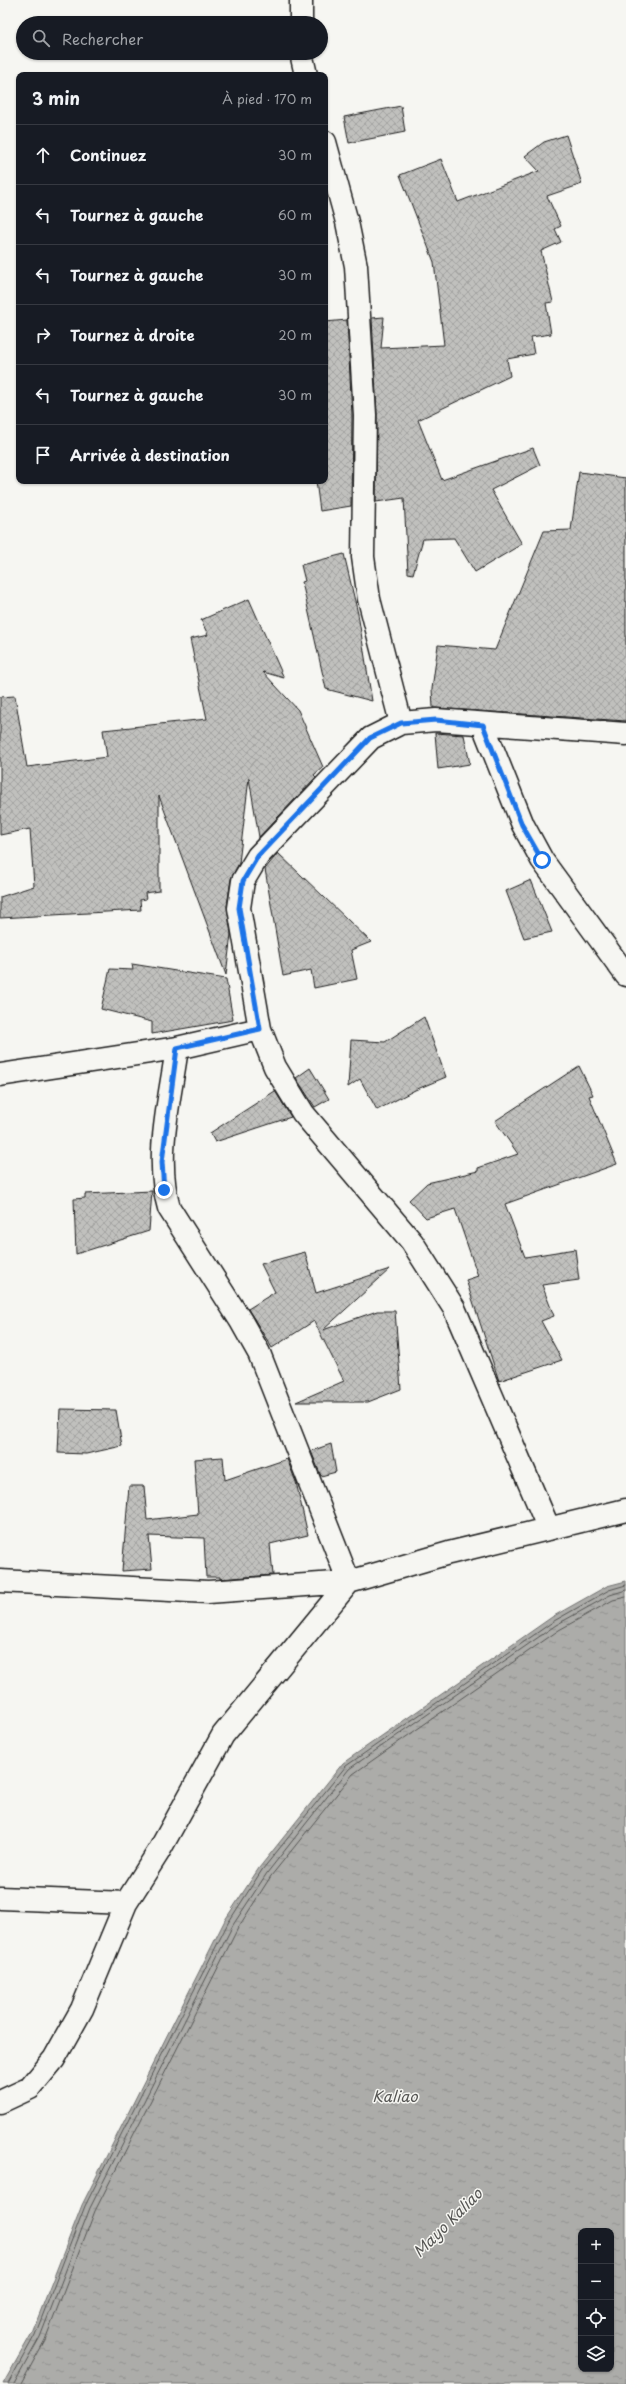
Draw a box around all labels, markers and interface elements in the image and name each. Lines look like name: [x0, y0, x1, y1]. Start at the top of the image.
search box: [16, 16, 328, 60]
icon: search: [30, 27, 52, 49]
text: Rechercher: [62, 27, 143, 50]
text: 3 min: [32, 85, 80, 111]
text: À pied · 170 m: [222, 89, 312, 108]
text: Continuez: [70, 143, 146, 166]
icon: ahead: [32, 144, 54, 166]
text: 30 m: [278, 145, 312, 164]
text: Tournez à gauche: [70, 203, 204, 226]
icon: left: [32, 204, 54, 226]
text: 60 m: [278, 205, 312, 224]
text: Tournez à gauche: [70, 263, 204, 286]
icon: left: [32, 264, 54, 286]
text: 30 m: [278, 265, 312, 284]
text: Tournez à droite: [70, 323, 195, 346]
icon: right: [32, 324, 54, 346]
text: 20 m: [278, 325, 312, 344]
text: Tournez à gauche: [70, 383, 204, 406]
icon: left: [32, 384, 54, 406]
text: 30 m: [278, 385, 312, 404]
text: Arrivée à destination: [70, 443, 230, 466]
icon: arrive: [32, 444, 54, 466]
route start: [533, 851, 551, 869]
route end: [155, 1181, 173, 1199]
water label: Kaliao: [372, 2084, 418, 2107]
water label: Mayo Kaliao: [407, 2182, 487, 2262]
map controls: [578, 2228, 614, 2372]
button: +: [578, 2228, 614, 2264]
button: −: [578, 2264, 614, 2300]
button: locate: [578, 2300, 614, 2336]
button: layers: [578, 2336, 614, 2372]

